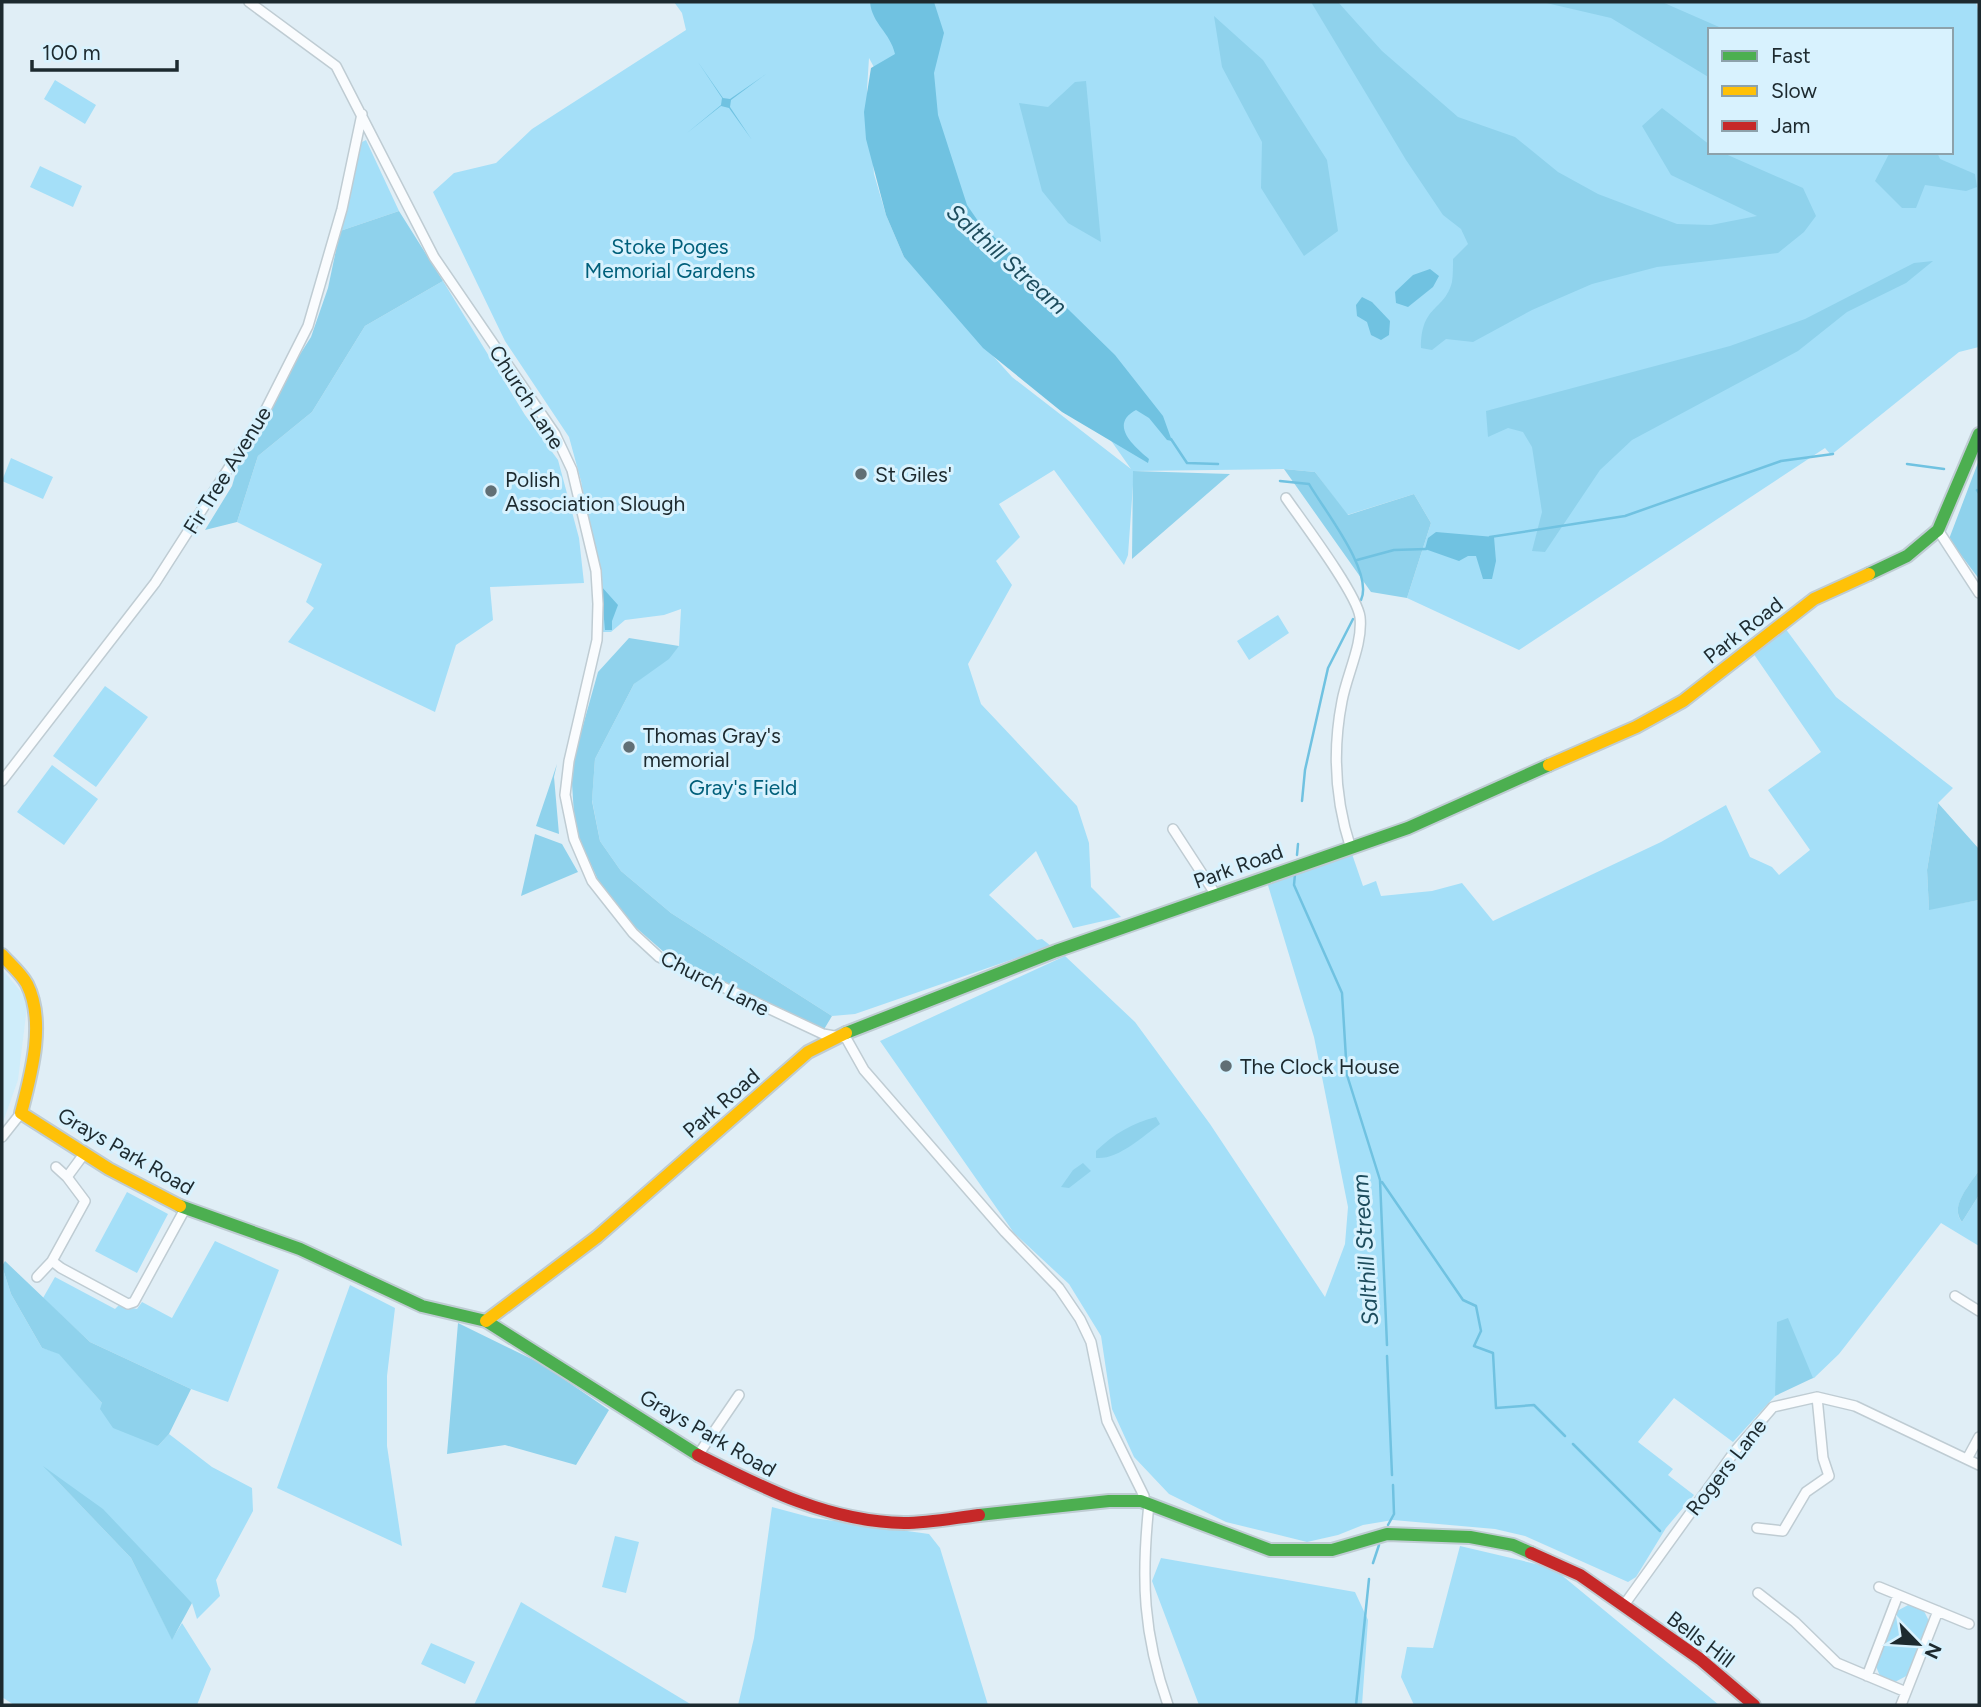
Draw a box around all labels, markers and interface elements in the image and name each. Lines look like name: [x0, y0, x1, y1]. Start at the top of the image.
scale bar: [32, 28, 177, 72]
legend: [1708, 28, 1953, 154]
text: 100 m: [42, 40, 101, 65]
text: Fast: [1771, 43, 1811, 68]
text: Slow: [1771, 78, 1817, 103]
text: Jam: [1771, 113, 1810, 138]
water label: Salthill Stream: [941, 198, 1073, 320]
park label: Stoke Poges Memorial Gardens: [585, 234, 755, 283]
street label: Church Lane: [484, 340, 570, 454]
street label: Fir Tree Avenue: [178, 402, 276, 538]
place label: St Giles': [875, 462, 952, 487]
marker: St Giles': [853, 466, 869, 482]
place label: Polish Association Slough: [505, 467, 685, 516]
marker: Polish Association Slough: [483, 483, 499, 499]
street label: Park Road: [1698, 591, 1788, 669]
place label: Thomas Gray's memorial: [643, 723, 781, 772]
marker: Thomas Gray's memorial: [621, 739, 637, 755]
park label: Gray's Field: [689, 775, 797, 800]
street label: Park Road: [1190, 838, 1286, 894]
street label: Church Lane: [656, 945, 774, 1021]
place label: The Clock House: [1240, 1054, 1400, 1079]
marker: The Clock House: [1218, 1058, 1234, 1074]
street label: Park Road: [678, 1063, 764, 1143]
street label: Grays Park Road: [53, 1102, 199, 1200]
water label: Salthill Stream: [1346, 1173, 1384, 1327]
street label: Grays Park Road: [635, 1384, 781, 1482]
street label: Rogers Lane: [1680, 1414, 1772, 1520]
street label: Bells Hill: [1662, 1605, 1740, 1673]
north arrow: [1883, 1609, 1953, 1679]
text: N: [1919, 1639, 1946, 1662]

